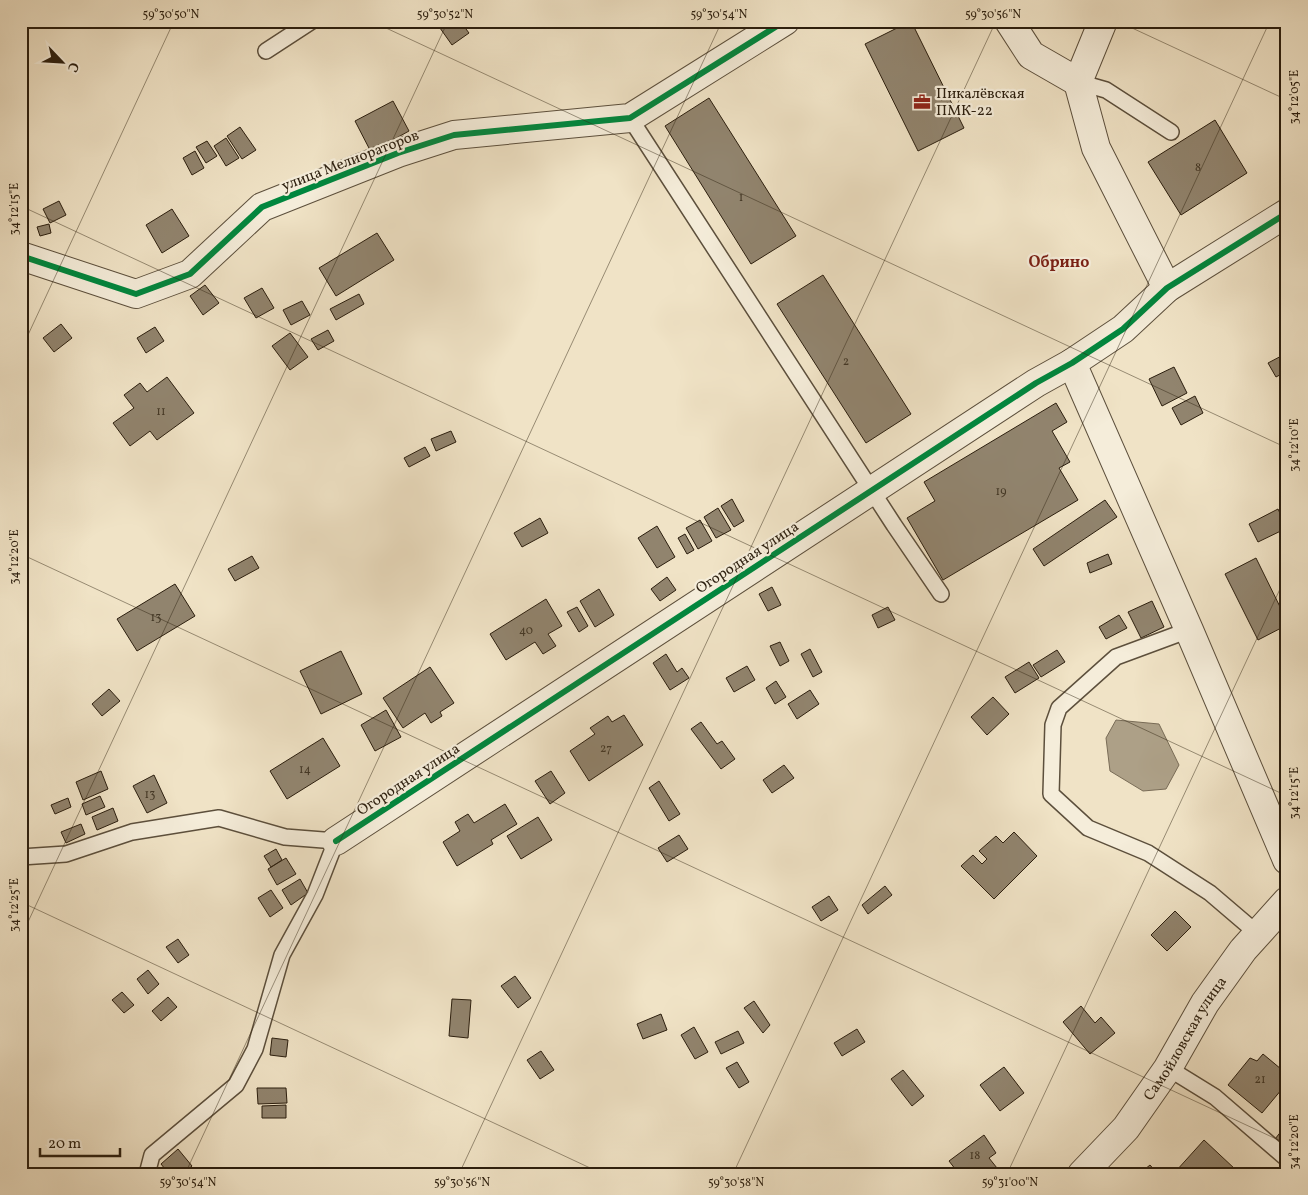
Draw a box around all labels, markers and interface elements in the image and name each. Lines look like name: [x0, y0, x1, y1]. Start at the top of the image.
text: 59°30'50"N: [143, 7, 199, 23]
text: 59°30'52"N: [417, 7, 473, 23]
text: 59°30'54"N: [691, 7, 748, 23]
text: 59°30'56"N: [965, 7, 1021, 23]
north arrow: [38, 38, 88, 88]
text: С: [62, 59, 83, 75]
text: 34°12'05"E: [1287, 70, 1303, 124]
place label: Пикалёвская ПМК-22: [936, 84, 1025, 122]
office icon: Пикалёвская ПМК-22: [912, 92, 932, 112]
street label: улица Мелиораторов: [279, 125, 422, 197]
house number: 8: [1195, 160, 1201, 176]
text: 34°12'15"E: [7, 183, 23, 235]
house number: 1: [739, 190, 743, 206]
district label: Обрино: [1029, 252, 1089, 274]
house number: 2: [843, 354, 849, 370]
house number: 11: [156, 404, 166, 420]
text: 34°12'10"E: [1287, 418, 1303, 472]
house number: 19: [996, 484, 1006, 500]
street label: Огородная улица: [692, 517, 804, 600]
text: 34°12'20"E: [7, 529, 23, 585]
house number: 13: [151, 610, 161, 626]
house number: 40: [519, 623, 533, 639]
street label: Огородная улица: [353, 739, 465, 822]
house number: 27: [600, 741, 612, 757]
house number: 14: [299, 762, 311, 778]
text: 34°12'15"E: [1287, 767, 1303, 819]
house number: 13: [145, 787, 155, 803]
text: 34°12'25"E: [7, 878, 23, 932]
street label: Самойловская улица: [1139, 973, 1233, 1105]
house number: 21: [1254, 1072, 1266, 1088]
text: 34°12'20"E: [1287, 1114, 1303, 1170]
scale bar: [40, 1125, 120, 1157]
text: 20 m: [48, 1134, 81, 1155]
house number: 18: [970, 1148, 980, 1164]
text: 59°30'54"N: [160, 1175, 217, 1191]
text: 59°30'56"N: [434, 1175, 490, 1191]
text: 59°30'58"N: [708, 1175, 764, 1191]
text: 59°31'00"N: [982, 1175, 1038, 1191]

